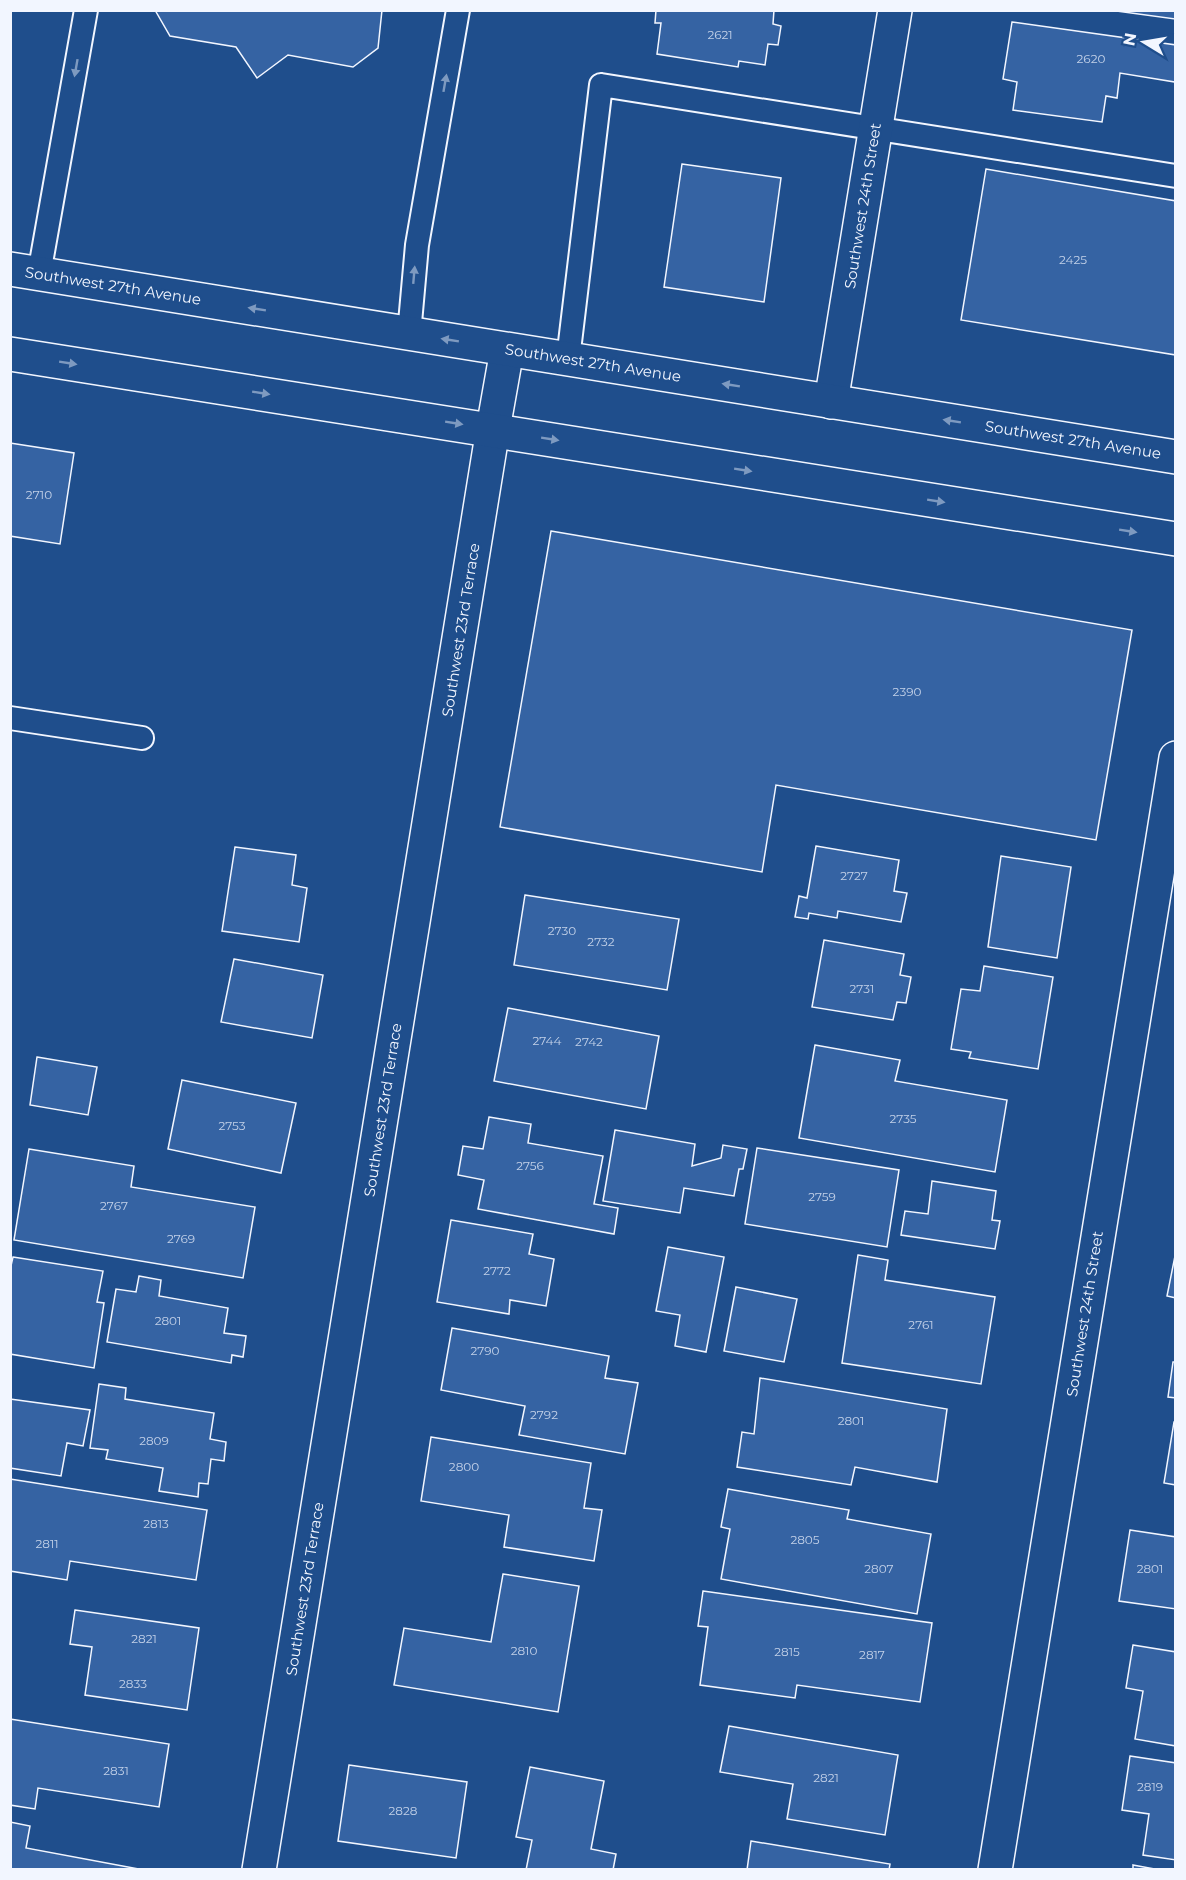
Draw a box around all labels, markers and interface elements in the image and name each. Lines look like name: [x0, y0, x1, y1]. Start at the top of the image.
north arrow: [1114, 12, 1174, 72]
house number: 2621: [707, 27, 733, 42]
text: N: [1119, 31, 1140, 47]
house number: 2620: [1077, 51, 1105, 66]
one-way arrow: [71, 59, 80, 78]
one-way arrow: [441, 73, 450, 92]
street label: Southwest 24th Street: [840, 122, 885, 290]
house number: 2425: [1059, 252, 1087, 267]
street label: Southwest 27th Avenue: [24, 262, 202, 309]
one-way arrow: [409, 266, 419, 285]
one-way arrow: [248, 304, 267, 313]
one-way arrow: [440, 336, 459, 345]
street label: Southwest 27th Avenue: [504, 339, 682, 386]
one-way arrow: [59, 359, 78, 368]
one-way arrow: [721, 380, 740, 389]
one-way arrow: [252, 389, 271, 398]
one-way arrow: [942, 416, 961, 425]
street label: Southwest 27th Avenue: [984, 416, 1162, 463]
one-way arrow: [444, 419, 463, 428]
one-way arrow: [541, 434, 560, 443]
one-way arrow: [734, 465, 753, 474]
house number: 2710: [26, 487, 52, 502]
one-way arrow: [926, 497, 945, 506]
one-way arrow: [1119, 527, 1138, 536]
street label: Southwest 23rd Terrace: [437, 542, 484, 718]
house number: 2390: [893, 684, 921, 699]
house number: 2727: [840, 868, 868, 883]
house number: 2730: [548, 923, 576, 938]
house number: 2732: [587, 934, 615, 949]
house number: 2731: [850, 981, 874, 996]
street label: Southwest 23rd Terrace: [359, 1022, 406, 1198]
house number: 2744: [533, 1033, 562, 1048]
house number: 2742: [575, 1034, 603, 1049]
house number: 2735: [889, 1111, 917, 1126]
house number: 2753: [218, 1118, 246, 1133]
house number: 2756: [516, 1158, 544, 1173]
house number: 2759: [808, 1189, 836, 1204]
house number: 2767: [100, 1198, 128, 1213]
street label: Southwest 24th Street: [1062, 1230, 1107, 1398]
house number: 2769: [167, 1231, 195, 1246]
house number: 2772: [483, 1263, 511, 1278]
house number: 2801: [155, 1313, 181, 1328]
house number: 2761: [908, 1317, 934, 1332]
house number: 2790: [470, 1343, 500, 1358]
house number: 2792: [530, 1407, 558, 1422]
house number: 2801: [838, 1413, 864, 1428]
house number: 2809: [139, 1433, 169, 1448]
house number: 2800: [449, 1459, 479, 1474]
street label: Southwest 23rd Terrace: [281, 1501, 328, 1677]
house number: 2813: [143, 1516, 169, 1531]
house number: 2805: [790, 1532, 820, 1547]
house number: 2811: [35, 1536, 59, 1551]
house number: 2807: [864, 1561, 894, 1576]
house number: 2801: [1137, 1561, 1163, 1576]
house number: 2821: [131, 1631, 157, 1646]
house number: 2810: [511, 1643, 537, 1658]
house number: 2815: [774, 1644, 800, 1659]
house number: 2817: [859, 1647, 885, 1662]
house number: 2833: [119, 1676, 147, 1691]
house number: 2831: [103, 1763, 129, 1778]
house number: 2821: [813, 1770, 839, 1785]
house number: 2819: [1137, 1779, 1163, 1794]
house number: 2828: [389, 1803, 418, 1818]

